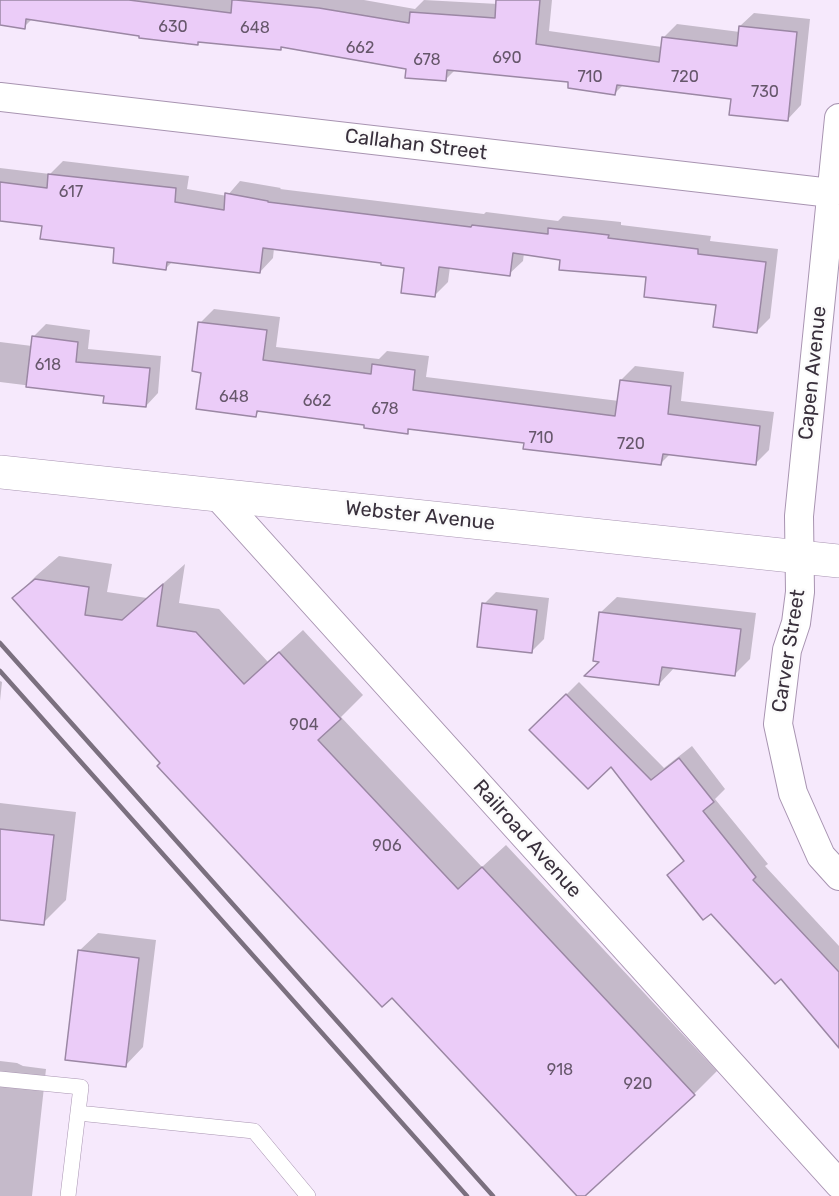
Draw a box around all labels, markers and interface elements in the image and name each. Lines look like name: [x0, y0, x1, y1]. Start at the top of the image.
house number: 630: [158, 17, 188, 37]
house number: 648: [240, 18, 270, 38]
house number: 662: [346, 38, 374, 58]
house number: 690: [492, 48, 522, 68]
house number: 678: [413, 50, 441, 70]
house number: 710: [577, 67, 603, 87]
house number: 720: [671, 67, 699, 87]
house number: 730: [751, 82, 779, 102]
street label: Callahan Street: [343, 124, 489, 166]
house number: 617: [59, 182, 83, 202]
street label: Capen Avenue: [794, 305, 832, 441]
house number: 618: [35, 355, 61, 375]
house number: 648: [219, 387, 249, 407]
house number: 662: [303, 391, 331, 411]
house number: 678: [371, 399, 399, 419]
house number: 710: [528, 428, 554, 448]
house number: 720: [617, 434, 645, 454]
street label: Webster Avenue: [344, 496, 496, 536]
street label: Carver Street: [767, 588, 811, 714]
house number: 904: [289, 715, 319, 735]
street label: Railroad Avenue: [468, 775, 586, 903]
house number: 906: [372, 836, 402, 856]
house number: 918: [547, 1060, 573, 1080]
house number: 920: [623, 1074, 653, 1094]

